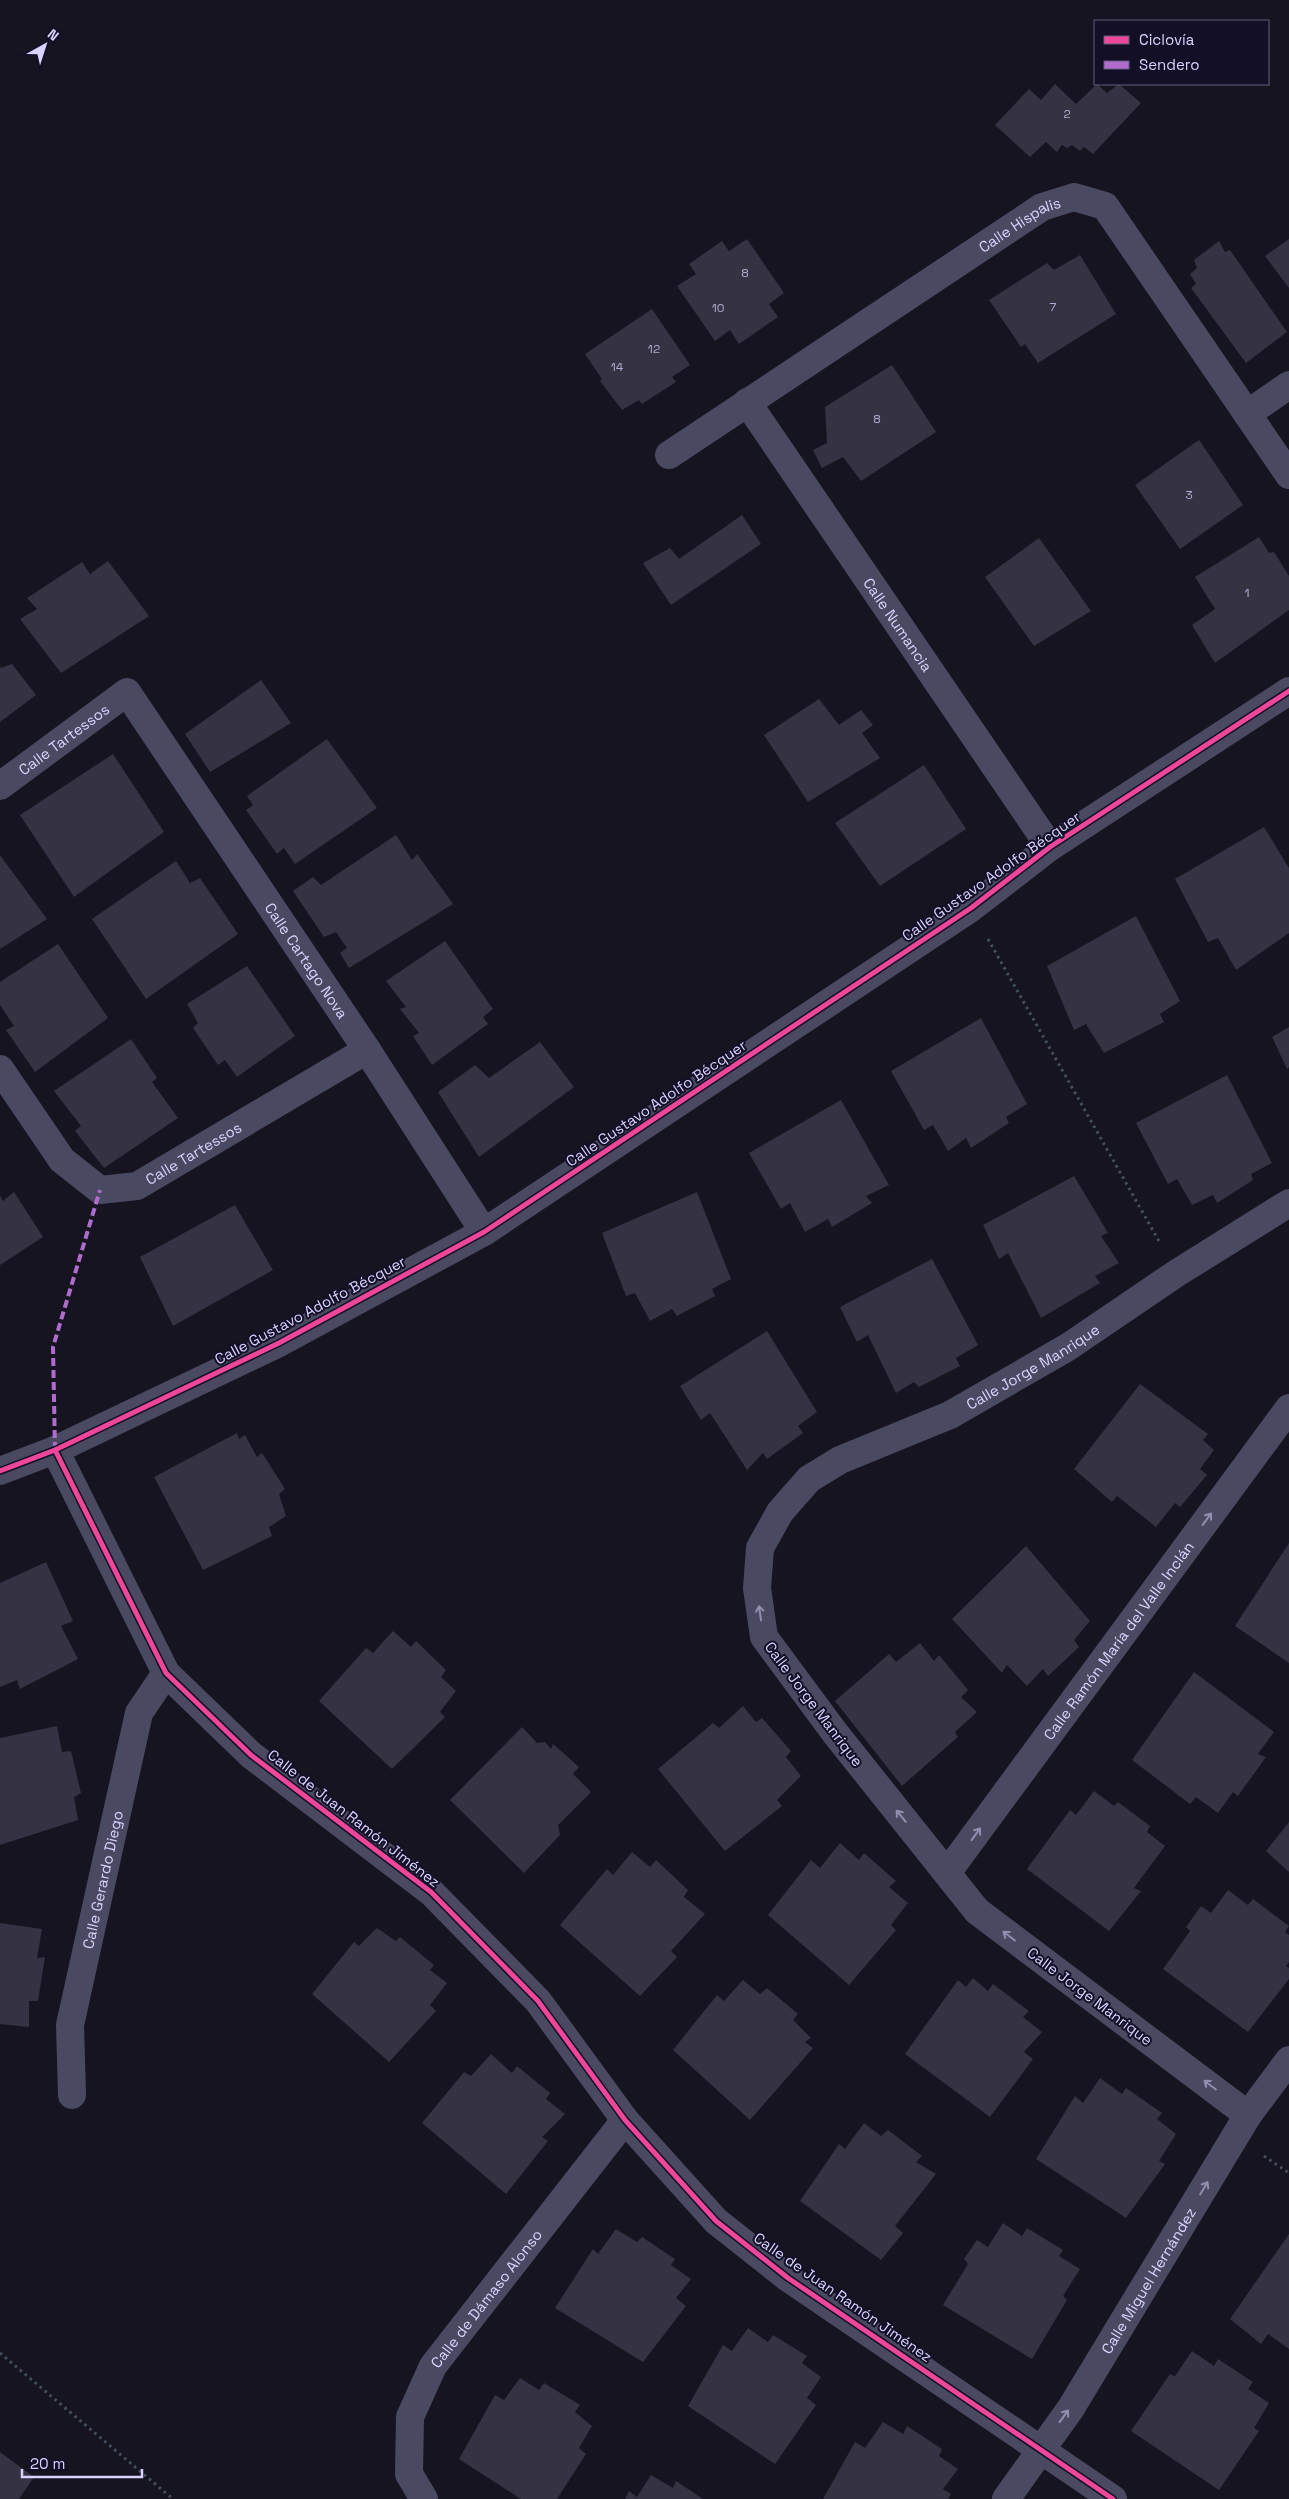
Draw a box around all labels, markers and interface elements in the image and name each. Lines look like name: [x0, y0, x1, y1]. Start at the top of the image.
north arrow: [20, 20, 70, 70]
legend: [1094, 20, 1269, 85]
text: N: [44, 25, 62, 45]
text: Ciclovía: [1139, 30, 1195, 49]
text: Sendero: [1139, 55, 1199, 74]
house number: 2: [1063, 106, 1071, 122]
street label: Calle Hispalis: [975, 192, 1063, 256]
house number: 8: [741, 265, 749, 281]
house number: 7: [1050, 299, 1057, 315]
house number: 10: [712, 300, 724, 316]
house number: 12: [648, 341, 660, 357]
house number: 14: [611, 359, 624, 375]
house number: 8: [873, 411, 881, 427]
house number: 3: [1185, 487, 1193, 503]
street label: Calle Numancia: [860, 574, 937, 675]
house number: 1: [1244, 585, 1250, 601]
street label: Calle Tartessos: [14, 699, 113, 779]
street label: Calle Gustavo Adolfo Bécquer: [898, 807, 1084, 945]
street label: Calle Cartago Nova: [261, 899, 353, 1022]
street label: Calle Gustavo Adolfo Bécquer: [562, 1035, 750, 1171]
street label: Calle Tartessos: [142, 1117, 245, 1189]
street label: Calle Gustavo Adolfo Bécquer: [211, 1251, 409, 1369]
street label: Calle Jorge Manrique: [962, 1319, 1103, 1413]
one-way arrow: [1202, 1512, 1212, 1526]
street label: Calle Ramón María del Valle Inclán: [1039, 1537, 1198, 1743]
one-way arrow: [755, 1605, 765, 1621]
street label: Calle Jorge Manrique: [761, 1638, 867, 1770]
street label: Calle de Juan Ramón Jiménez: [264, 1745, 444, 1891]
street label: Calle Gerardo Diego: [78, 1809, 127, 1950]
one-way arrow: [896, 1810, 907, 1823]
one-way arrow: [971, 1827, 981, 1841]
one-way arrow: [1002, 1931, 1016, 1941]
street label: Calle Jorge Manrique: [1024, 1943, 1156, 2049]
one-way arrow: [1204, 2080, 1217, 2091]
one-way arrow: [1199, 2181, 1209, 2195]
street label: Calle Miguel Hernández: [1097, 2204, 1200, 2357]
street label: Calle de Dámaso Alonso: [426, 2225, 546, 2371]
street label: Calle de Juan Ramón Jiménez: [750, 2228, 936, 2366]
one-way arrow: [1059, 2409, 1069, 2423]
scale bar: [22, 2446, 142, 2478]
text: 20 m: [30, 2454, 65, 2473]

